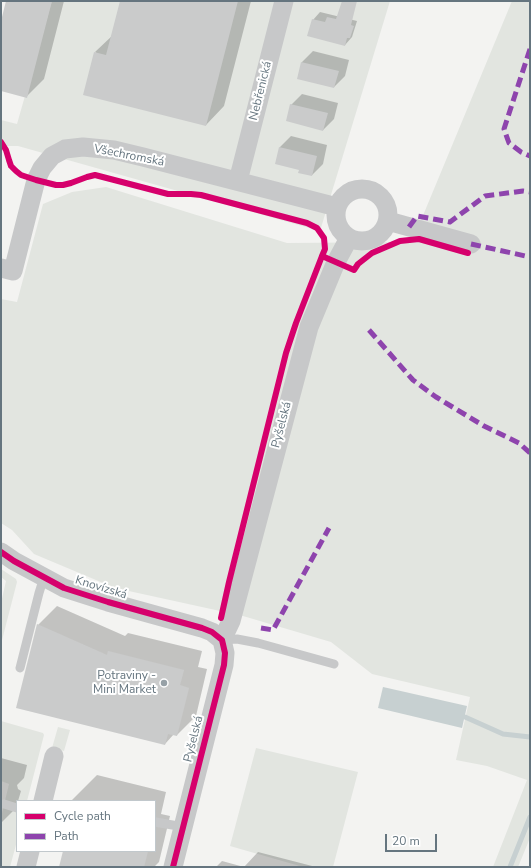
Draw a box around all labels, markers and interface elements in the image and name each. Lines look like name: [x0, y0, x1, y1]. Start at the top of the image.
street label: Nebřenická: [247, 60, 275, 122]
street label: Všechromská: [93, 142, 165, 170]
street label: Pyšelská: [269, 400, 295, 450]
street label: Knovízská: [73, 573, 129, 603]
place label: Potraviny - Mini Market: [93, 669, 156, 697]
marker: Potraviny - Mini Market: [159, 678, 169, 688]
street label: Pyšelská: [181, 714, 207, 764]
legend: [16, 800, 156, 852]
text: Cycle path: [54, 808, 111, 824]
scale bar: [387, 826, 439, 852]
text: Path: [54, 828, 79, 844]
text: 20 m: [392, 833, 420, 849]

